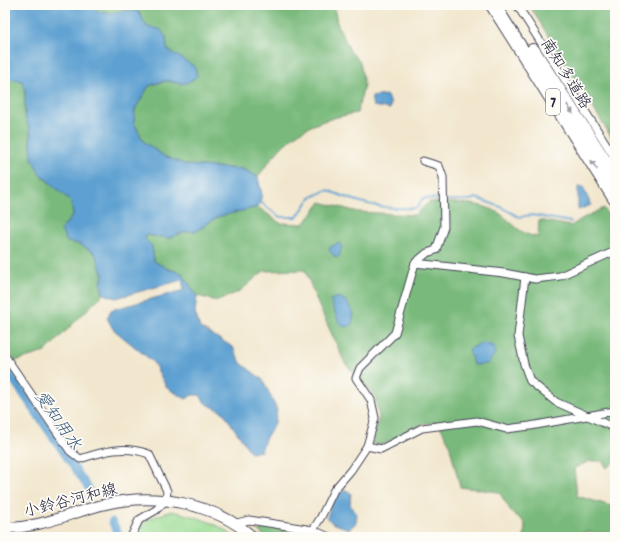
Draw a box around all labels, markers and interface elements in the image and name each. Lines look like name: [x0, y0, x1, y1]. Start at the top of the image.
street label: 南知多道路: [534, 34, 596, 114]
road number: 7: [546, 89, 560, 115]
one-way arrow: [566, 104, 574, 114]
one-way arrow: [590, 160, 598, 170]
water label: 愛知用水: [27, 387, 86, 456]
street label: 小鈴谷河和線: [21, 479, 120, 524]

